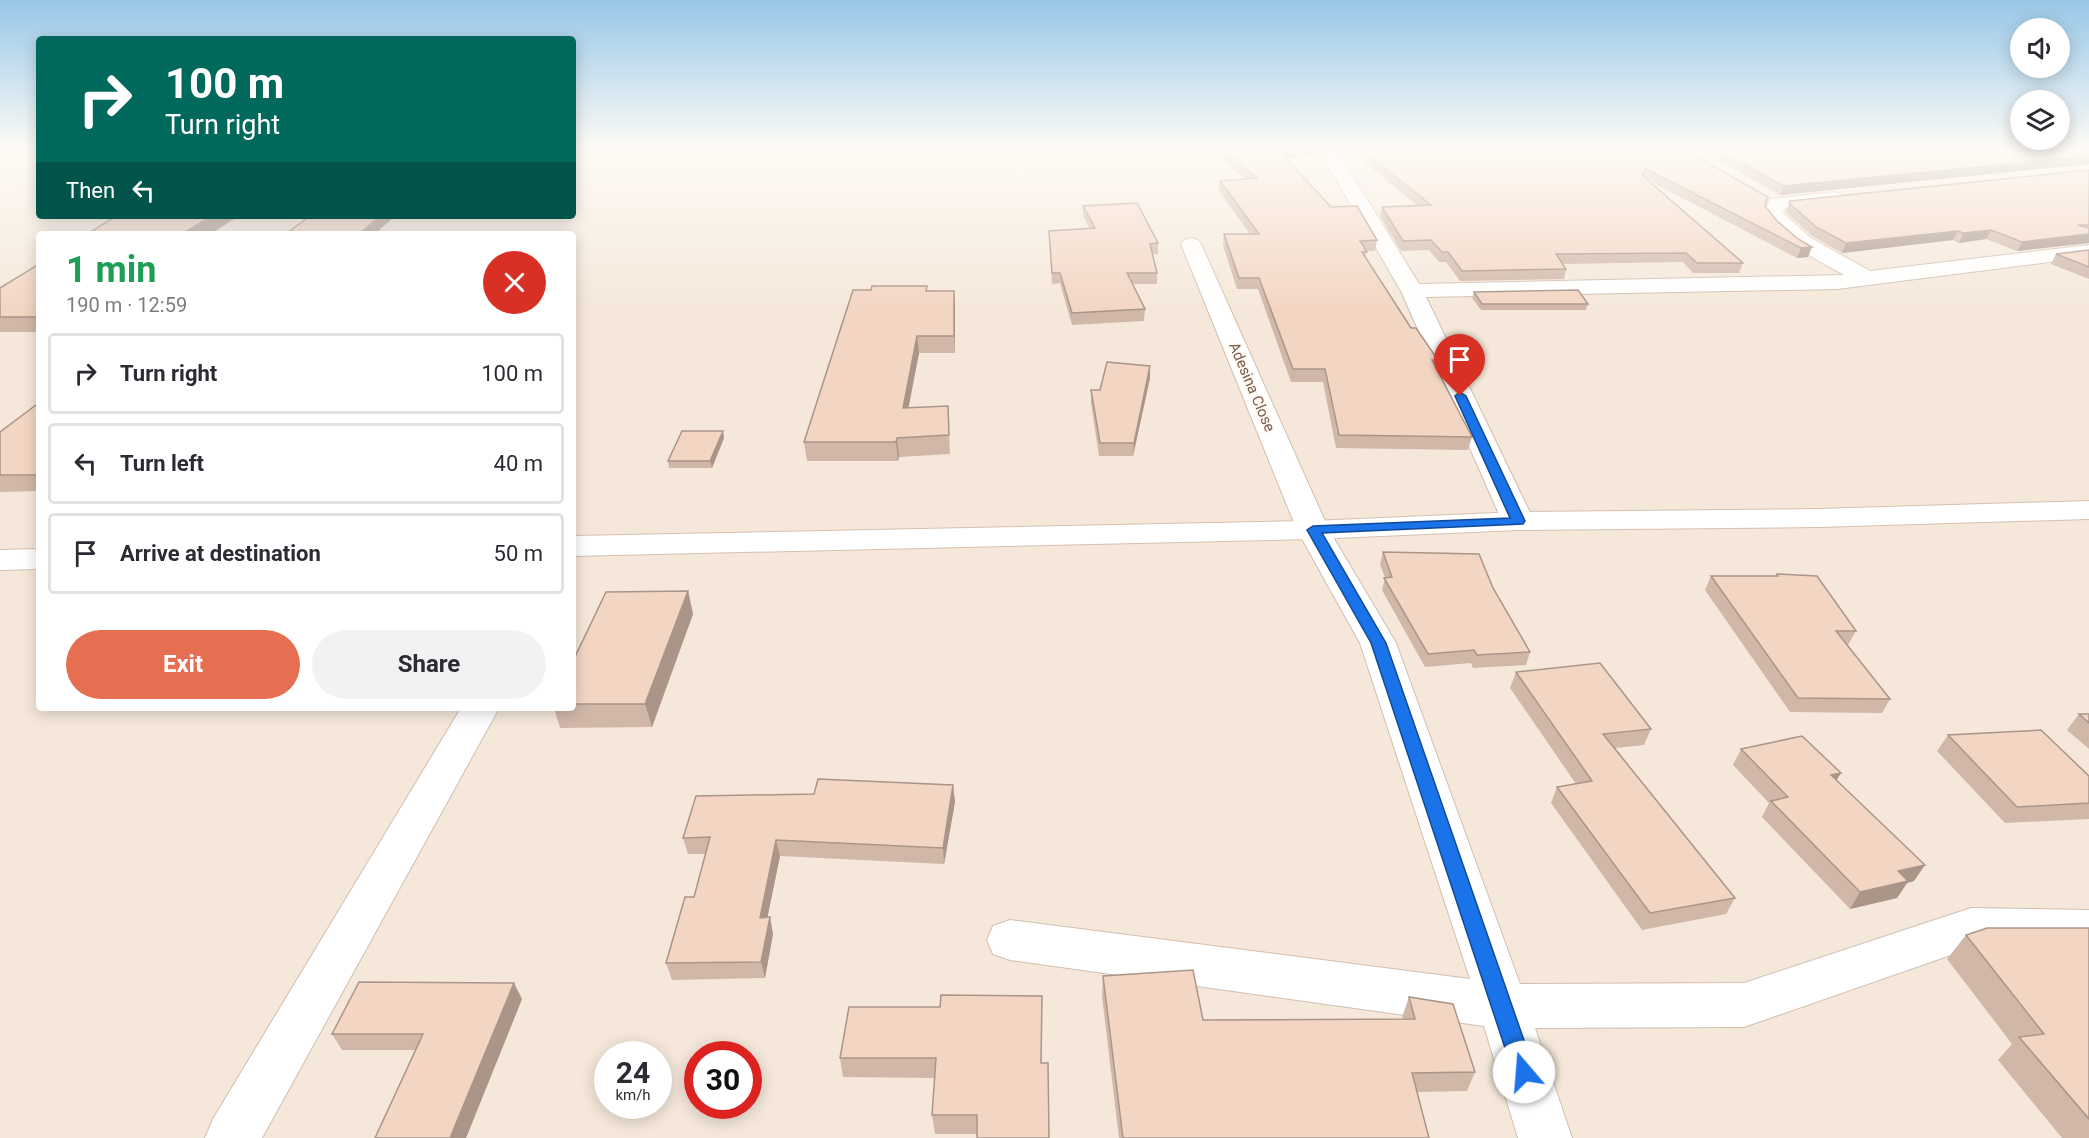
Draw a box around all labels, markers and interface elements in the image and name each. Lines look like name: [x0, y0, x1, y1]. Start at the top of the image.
map controls: [2010, 18, 2070, 150]
button: sound: [2010, 18, 2070, 78]
text: 100 m: [165, 59, 284, 108]
icon: right: [66, 60, 144, 138]
button: layers: [2010, 90, 2070, 150]
text: Turn right: [165, 109, 280, 141]
icon: left: [127, 174, 160, 207]
text: Then: [66, 178, 115, 203]
text: 1 min: [66, 249, 157, 291]
button: close: [483, 251, 546, 314]
text: 190 m · 12:59: [66, 293, 187, 317]
pin: [1434, 334, 1485, 396]
street label: Adesina Close: [1225, 340, 1279, 434]
icon: arrive: [1443, 343, 1476, 376]
icon: right: [69, 357, 102, 390]
text: Turn right: [120, 361, 217, 386]
text: 100 m: [481, 361, 543, 386]
icon: left: [69, 447, 102, 480]
text: Turn left: [120, 451, 204, 476]
text: 40 m: [494, 451, 543, 476]
icon: arrive: [69, 537, 102, 570]
text: Arrive at destination: [120, 541, 321, 566]
text: 50 m: [494, 541, 543, 566]
button: Exit: [66, 630, 300, 699]
button: Share: [312, 630, 546, 699]
position arrow: [1492, 1040, 1556, 1104]
speed limit sign: 30: [684, 1041, 762, 1119]
text: 24: [616, 1055, 650, 1090]
text: km/h: [615, 1086, 651, 1104]

